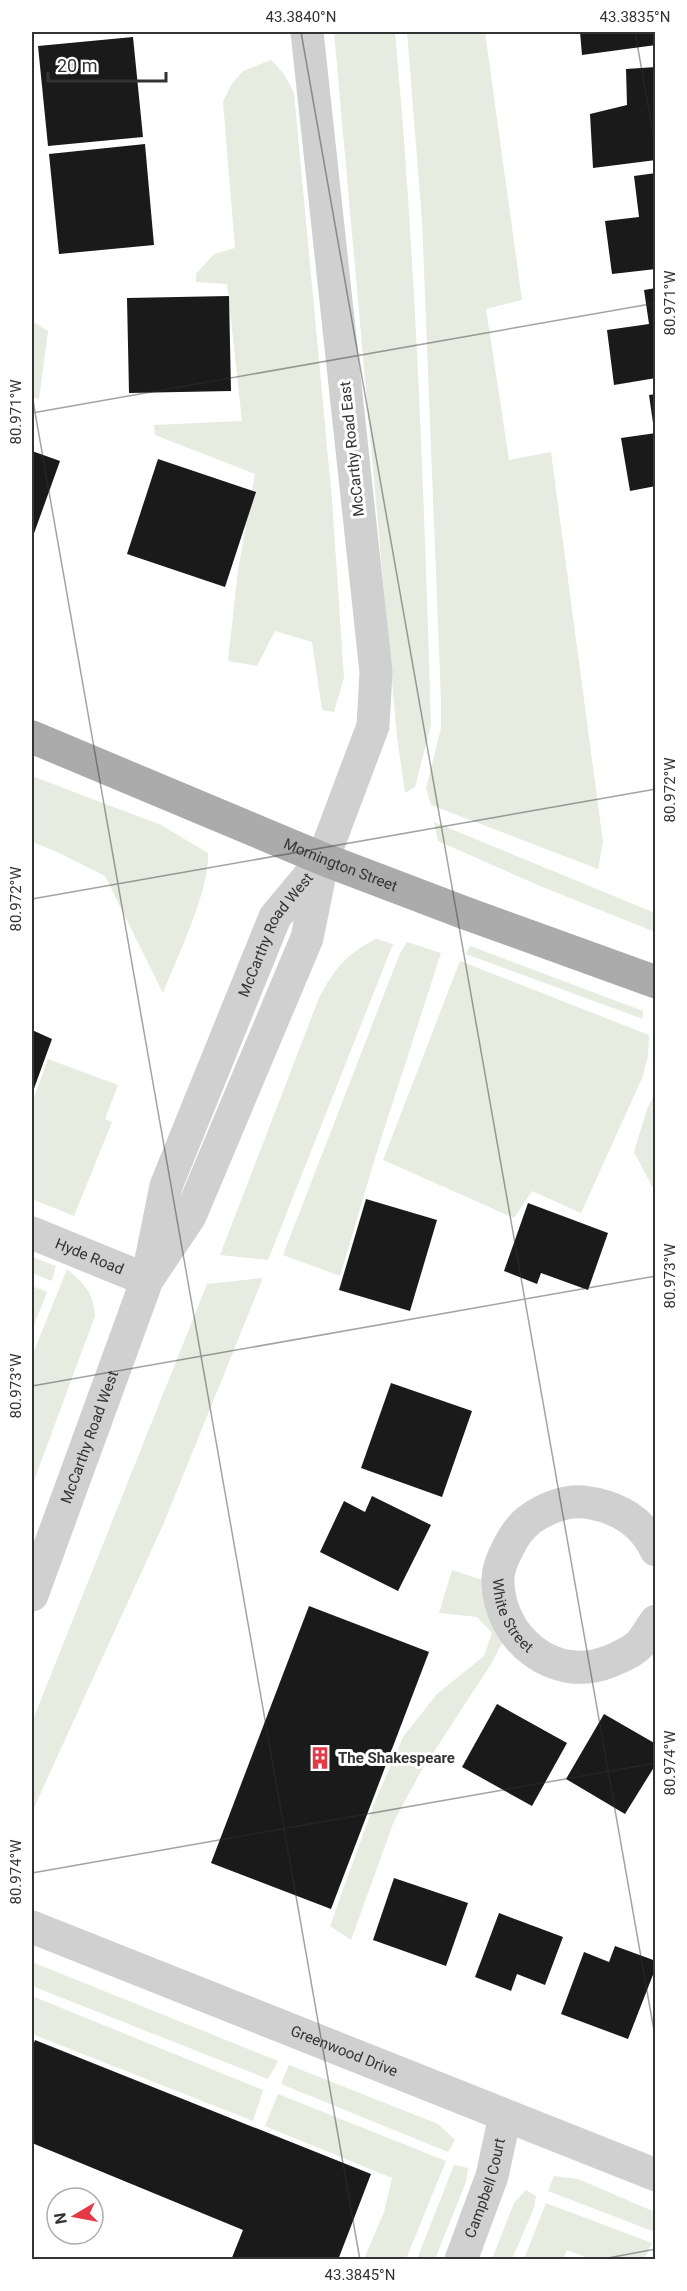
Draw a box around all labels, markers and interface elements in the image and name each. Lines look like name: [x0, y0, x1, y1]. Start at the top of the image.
text: 43.3840°N: [266, 8, 336, 26]
text: 43.3835°N: [600, 8, 670, 26]
scale bar: [48, 45, 166, 83]
text: 20 m: [57, 55, 97, 76]
text: 80.971°W: [661, 270, 679, 336]
text: 80.971°W: [7, 379, 25, 445]
street label: McCarthy Road East: [336, 380, 368, 517]
text: 80.972°W: [661, 757, 679, 823]
street label: Mornington Street: [281, 835, 400, 895]
text: 80.972°W: [7, 866, 25, 932]
street label: McCarthy Road West: [234, 869, 317, 1000]
street label: Hyde Road: [53, 1234, 126, 1278]
text: 80.973°W: [661, 1243, 679, 1309]
text: 80.973°W: [7, 1353, 25, 1419]
street label: McCarthy Road West: [57, 1368, 122, 1506]
street label: White Street: [489, 1578, 537, 1657]
text: 80.974°W: [661, 1730, 679, 1796]
building icon: The Shakespeare: [307, 1745, 333, 1771]
place label: The Shakespeare: [338, 1749, 455, 1767]
text: 80.974°W: [7, 1839, 25, 1905]
street label: Greenwood Drive: [288, 2022, 400, 2080]
street label: Campbell Court: [461, 2136, 509, 2241]
north arrow: [45, 2186, 105, 2246]
text: N: [50, 2211, 71, 2226]
text: 43.3845°N: [325, 2266, 395, 2284]

